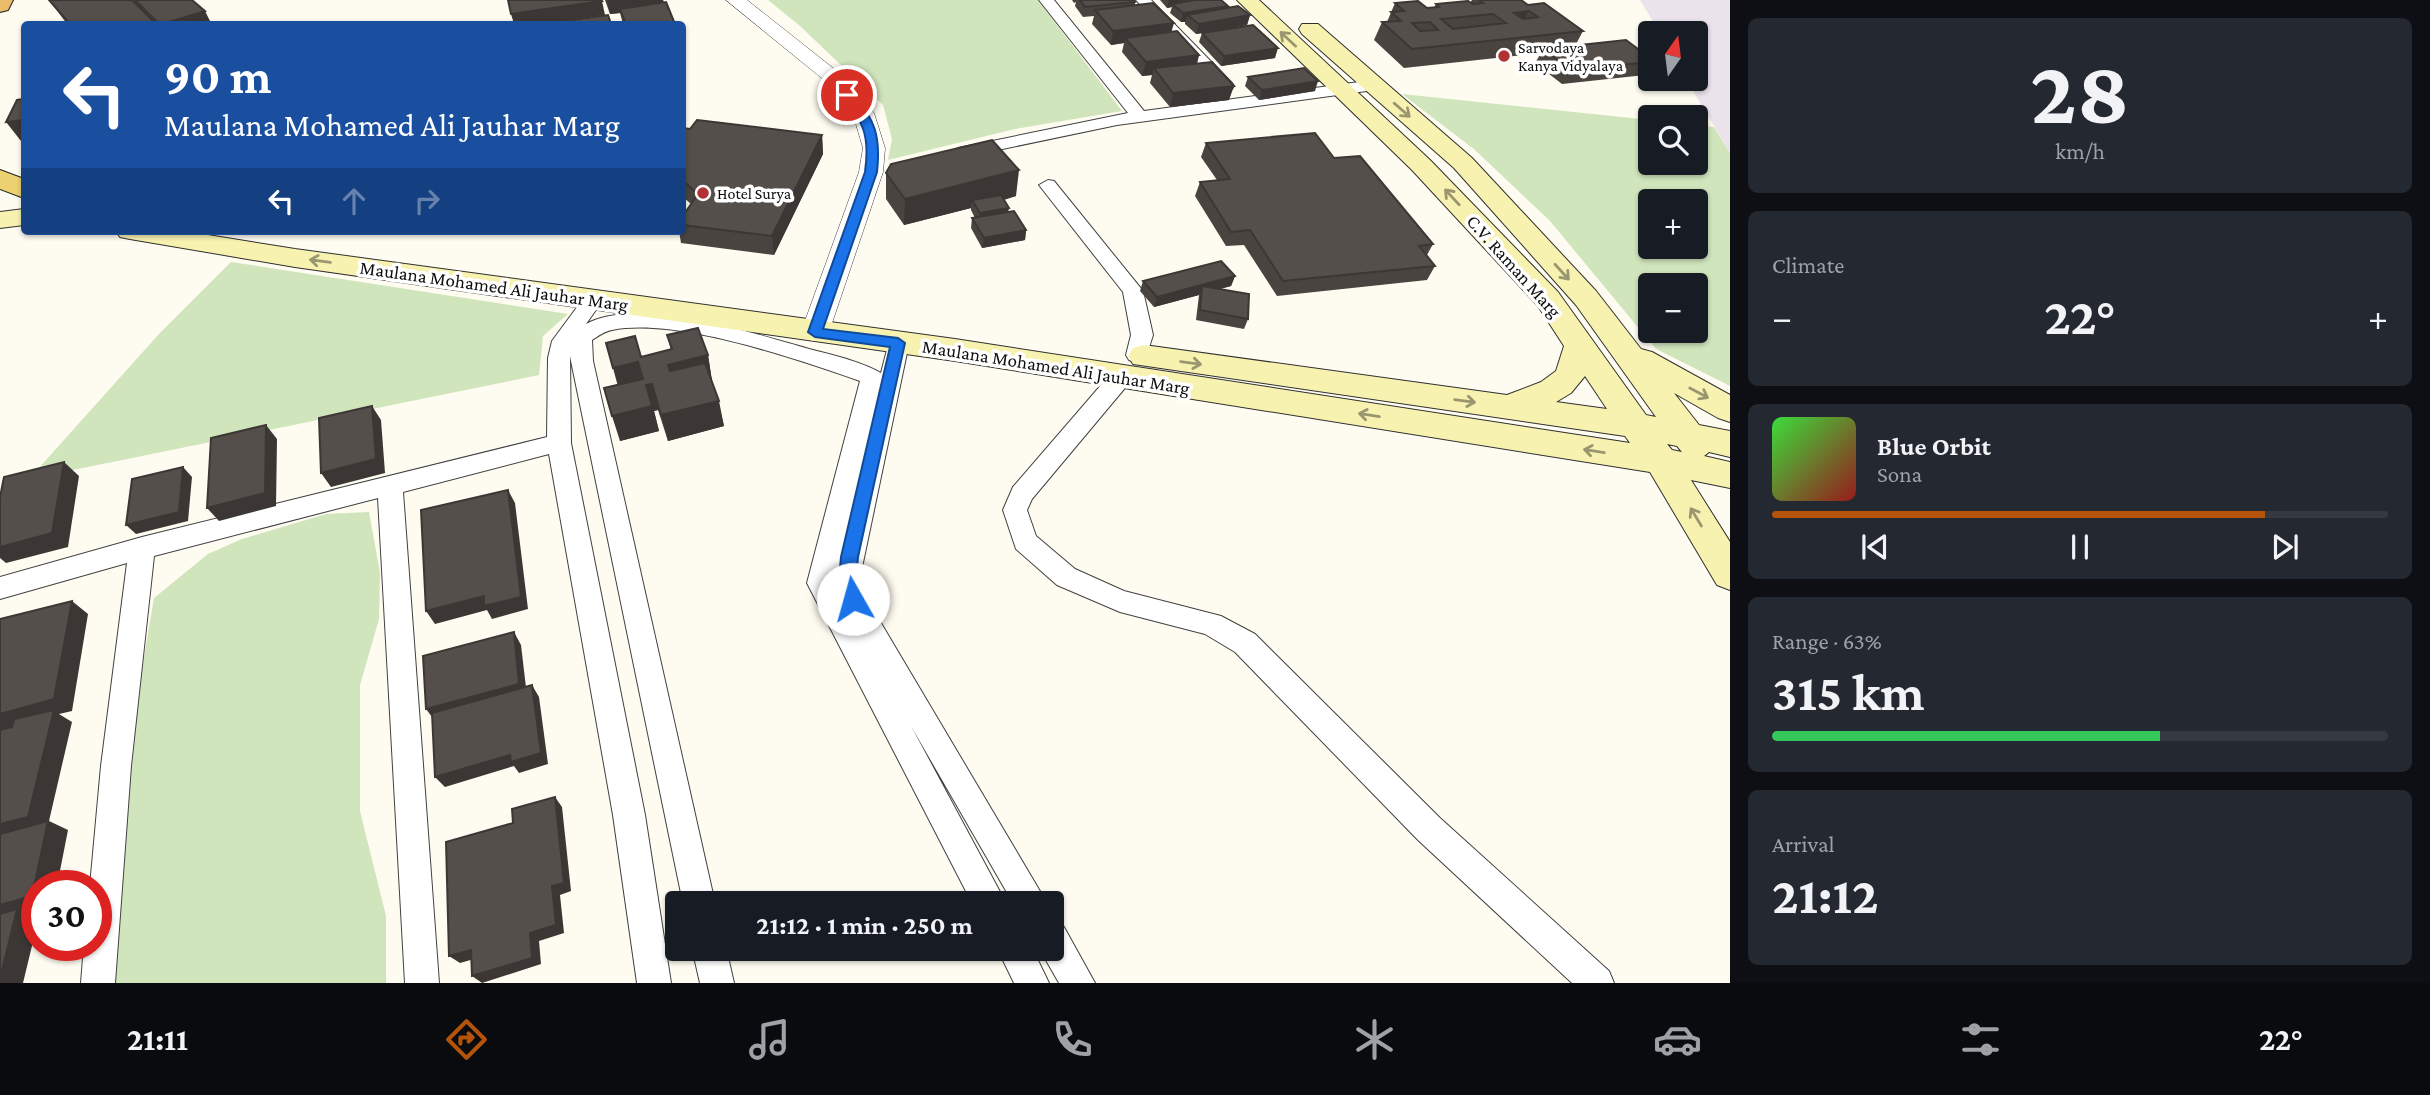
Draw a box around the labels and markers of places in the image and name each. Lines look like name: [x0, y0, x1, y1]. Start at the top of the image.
place label: Sarvodaya Kanya Vidyalaya: [1518, 39, 1624, 75]
marker: Sarvodaya Kanya Vidyalaya: [1496, 48, 1512, 64]
pin: [817, 65, 877, 125]
marker: Hotel Surya: [695, 185, 711, 201]
place label: Hotel Surya: [717, 185, 792, 203]

